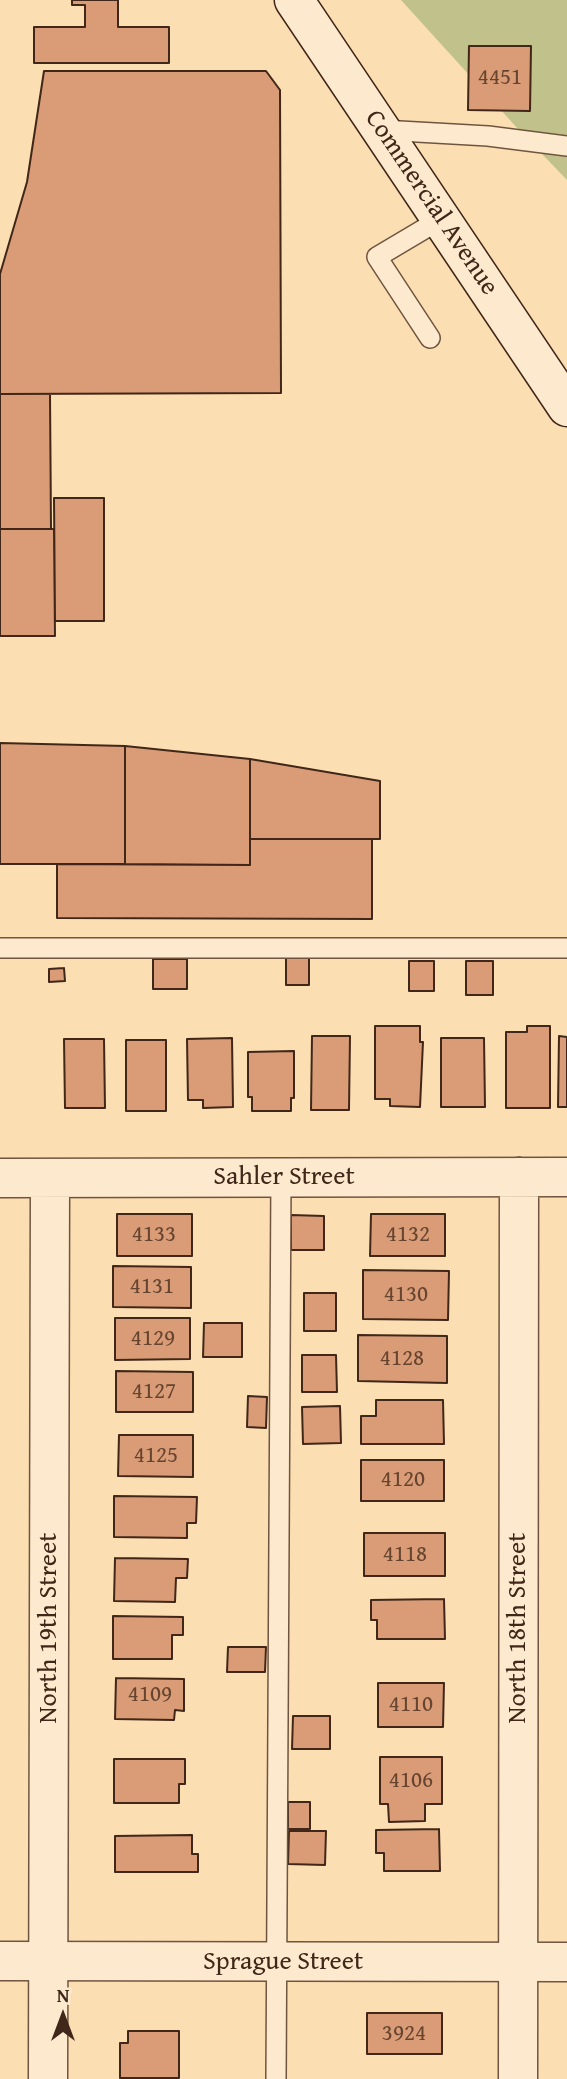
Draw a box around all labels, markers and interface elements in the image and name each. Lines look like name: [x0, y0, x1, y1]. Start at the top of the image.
house number: 4451: [478, 64, 522, 92]
street label: Commercial Avenue: [358, 105, 504, 301]
street label: Sahler Street: [213, 1161, 355, 1193]
house number: 4133: [132, 1221, 176, 1249]
house number: 4132: [386, 1221, 430, 1249]
house number: 4131: [130, 1273, 174, 1301]
house number: 4130: [384, 1281, 428, 1309]
house number: 4129: [131, 1325, 175, 1353]
house number: 4128: [380, 1345, 424, 1373]
house number: 4127: [132, 1378, 176, 1406]
house number: 4125: [134, 1442, 178, 1470]
house number: 4120: [381, 1466, 425, 1494]
street label: North 19th Street: [33, 1533, 65, 1723]
street label: North 18th Street: [502, 1533, 534, 1723]
house number: 4118: [383, 1541, 427, 1569]
house number: 4109: [128, 1681, 172, 1709]
house number: 4110: [389, 1691, 433, 1719]
house number: 4106: [389, 1767, 433, 1795]
street label: Sprague Street: [203, 1946, 363, 1978]
north arrow: [28, 1981, 98, 2051]
text: N: [57, 1981, 69, 2009]
house number: 3924: [382, 2020, 426, 2048]

